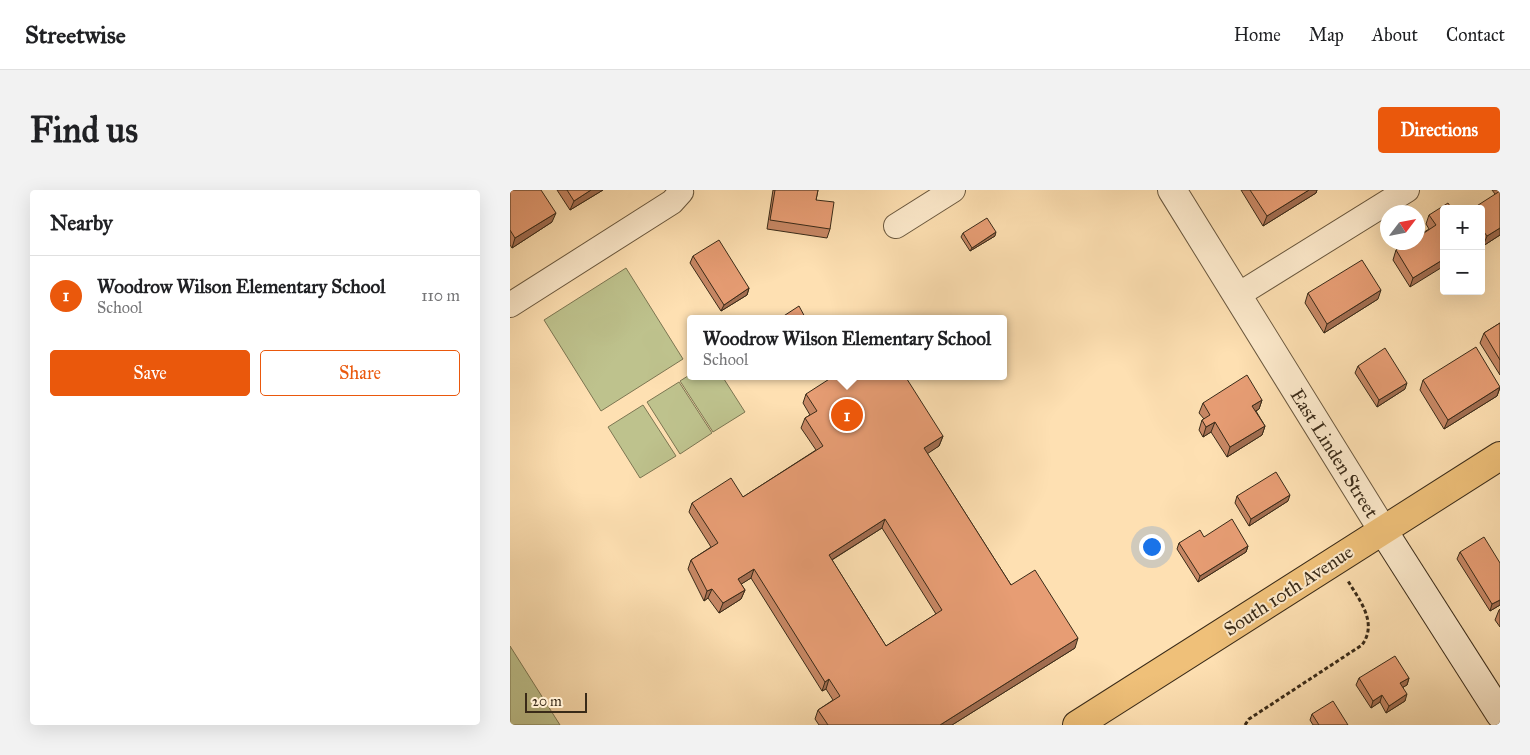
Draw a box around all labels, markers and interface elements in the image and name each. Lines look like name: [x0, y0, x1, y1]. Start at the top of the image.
text: Streetwise: [25, 20, 126, 50]
text: Home: [1234, 24, 1281, 46]
text: Map: [1309, 24, 1344, 46]
text: About: [1372, 24, 1418, 46]
text: Contact: [1446, 24, 1505, 46]
button: Directions: [1378, 107, 1500, 153]
text: Find us: [30, 109, 138, 152]
north arrow: [1380, 205, 1425, 250]
map controls: [1440, 205, 1485, 295]
button: +: [1440, 205, 1485, 250]
text: Nearby: [50, 210, 113, 236]
button: −: [1440, 250, 1485, 295]
text: Woodrow Wilson Elementary School: [97, 275, 385, 298]
text: 1: [63, 286, 69, 305]
text: 110 m: [421, 286, 460, 305]
text: School: [97, 298, 142, 317]
popup: [687, 315, 1007, 380]
text: Woodrow Wilson Elementary School: [703, 327, 991, 350]
button: Save: [50, 350, 250, 396]
button: Share: [260, 350, 460, 396]
text: School: [703, 350, 748, 369]
street label: East Linden Street: [1286, 384, 1384, 522]
pin: 1: [831, 396, 863, 434]
your location: [1139, 534, 1165, 560]
street label: South 10th Avenue: [1220, 540, 1357, 641]
scale bar: [525, 690, 588, 713]
text: 20 m: [532, 693, 562, 710]

